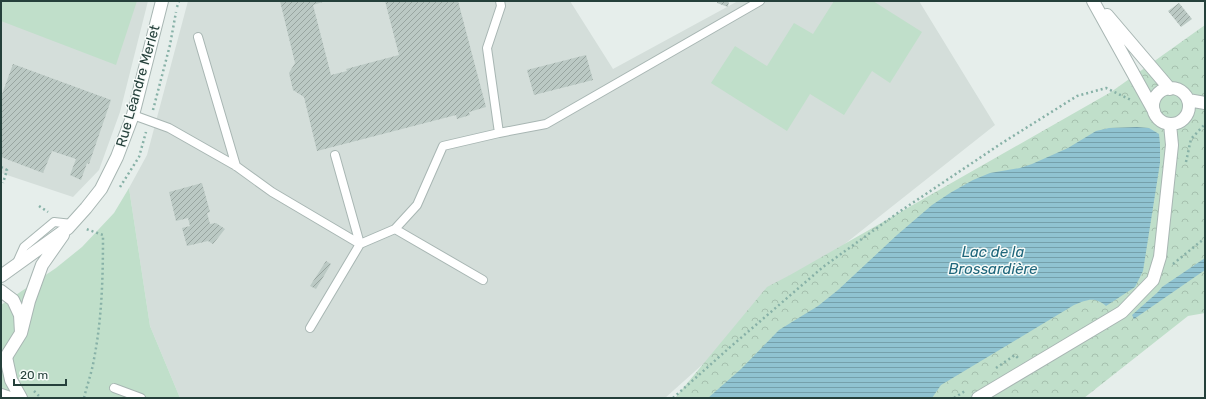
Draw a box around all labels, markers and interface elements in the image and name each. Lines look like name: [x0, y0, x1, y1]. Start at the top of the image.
street label: Rue Léandre Merlet: [112, 22, 164, 149]
water label: Lac de la Brossardière: [949, 243, 1038, 278]
scale bar: [14, 361, 66, 387]
text: 20 m: [20, 368, 48, 382]

